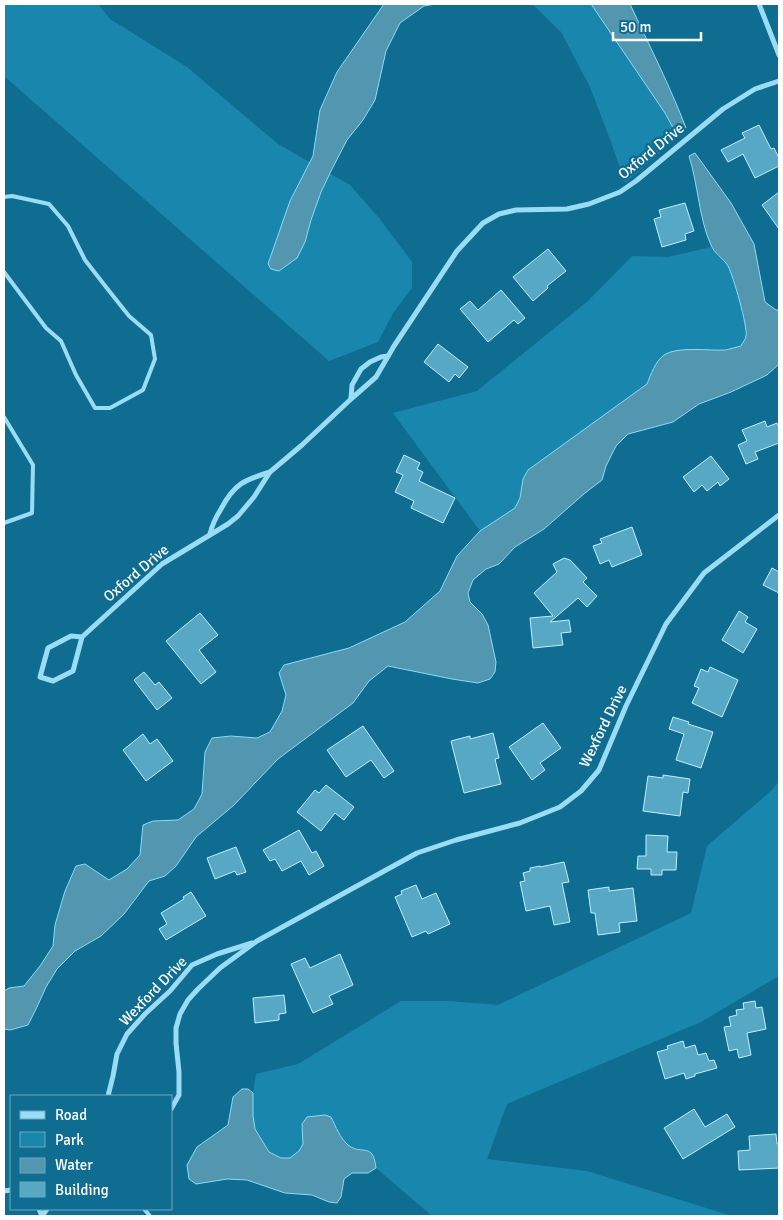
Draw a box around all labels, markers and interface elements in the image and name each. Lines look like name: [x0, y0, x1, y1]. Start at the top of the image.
scale bar: [613, 10, 700, 42]
text: 50 m: [620, 18, 651, 36]
street label: Oxford Drive: [614, 119, 688, 183]
street label: Oxford Drive: [100, 541, 172, 605]
street label: Wexford Drive: [575, 682, 631, 770]
street label: Wexford Drive: [115, 953, 191, 1029]
legend: [10, 1095, 172, 1210]
text: Road: [55, 1106, 87, 1124]
text: Park: [55, 1131, 84, 1149]
text: Water: [55, 1156, 93, 1174]
text: Building: [55, 1181, 109, 1199]

